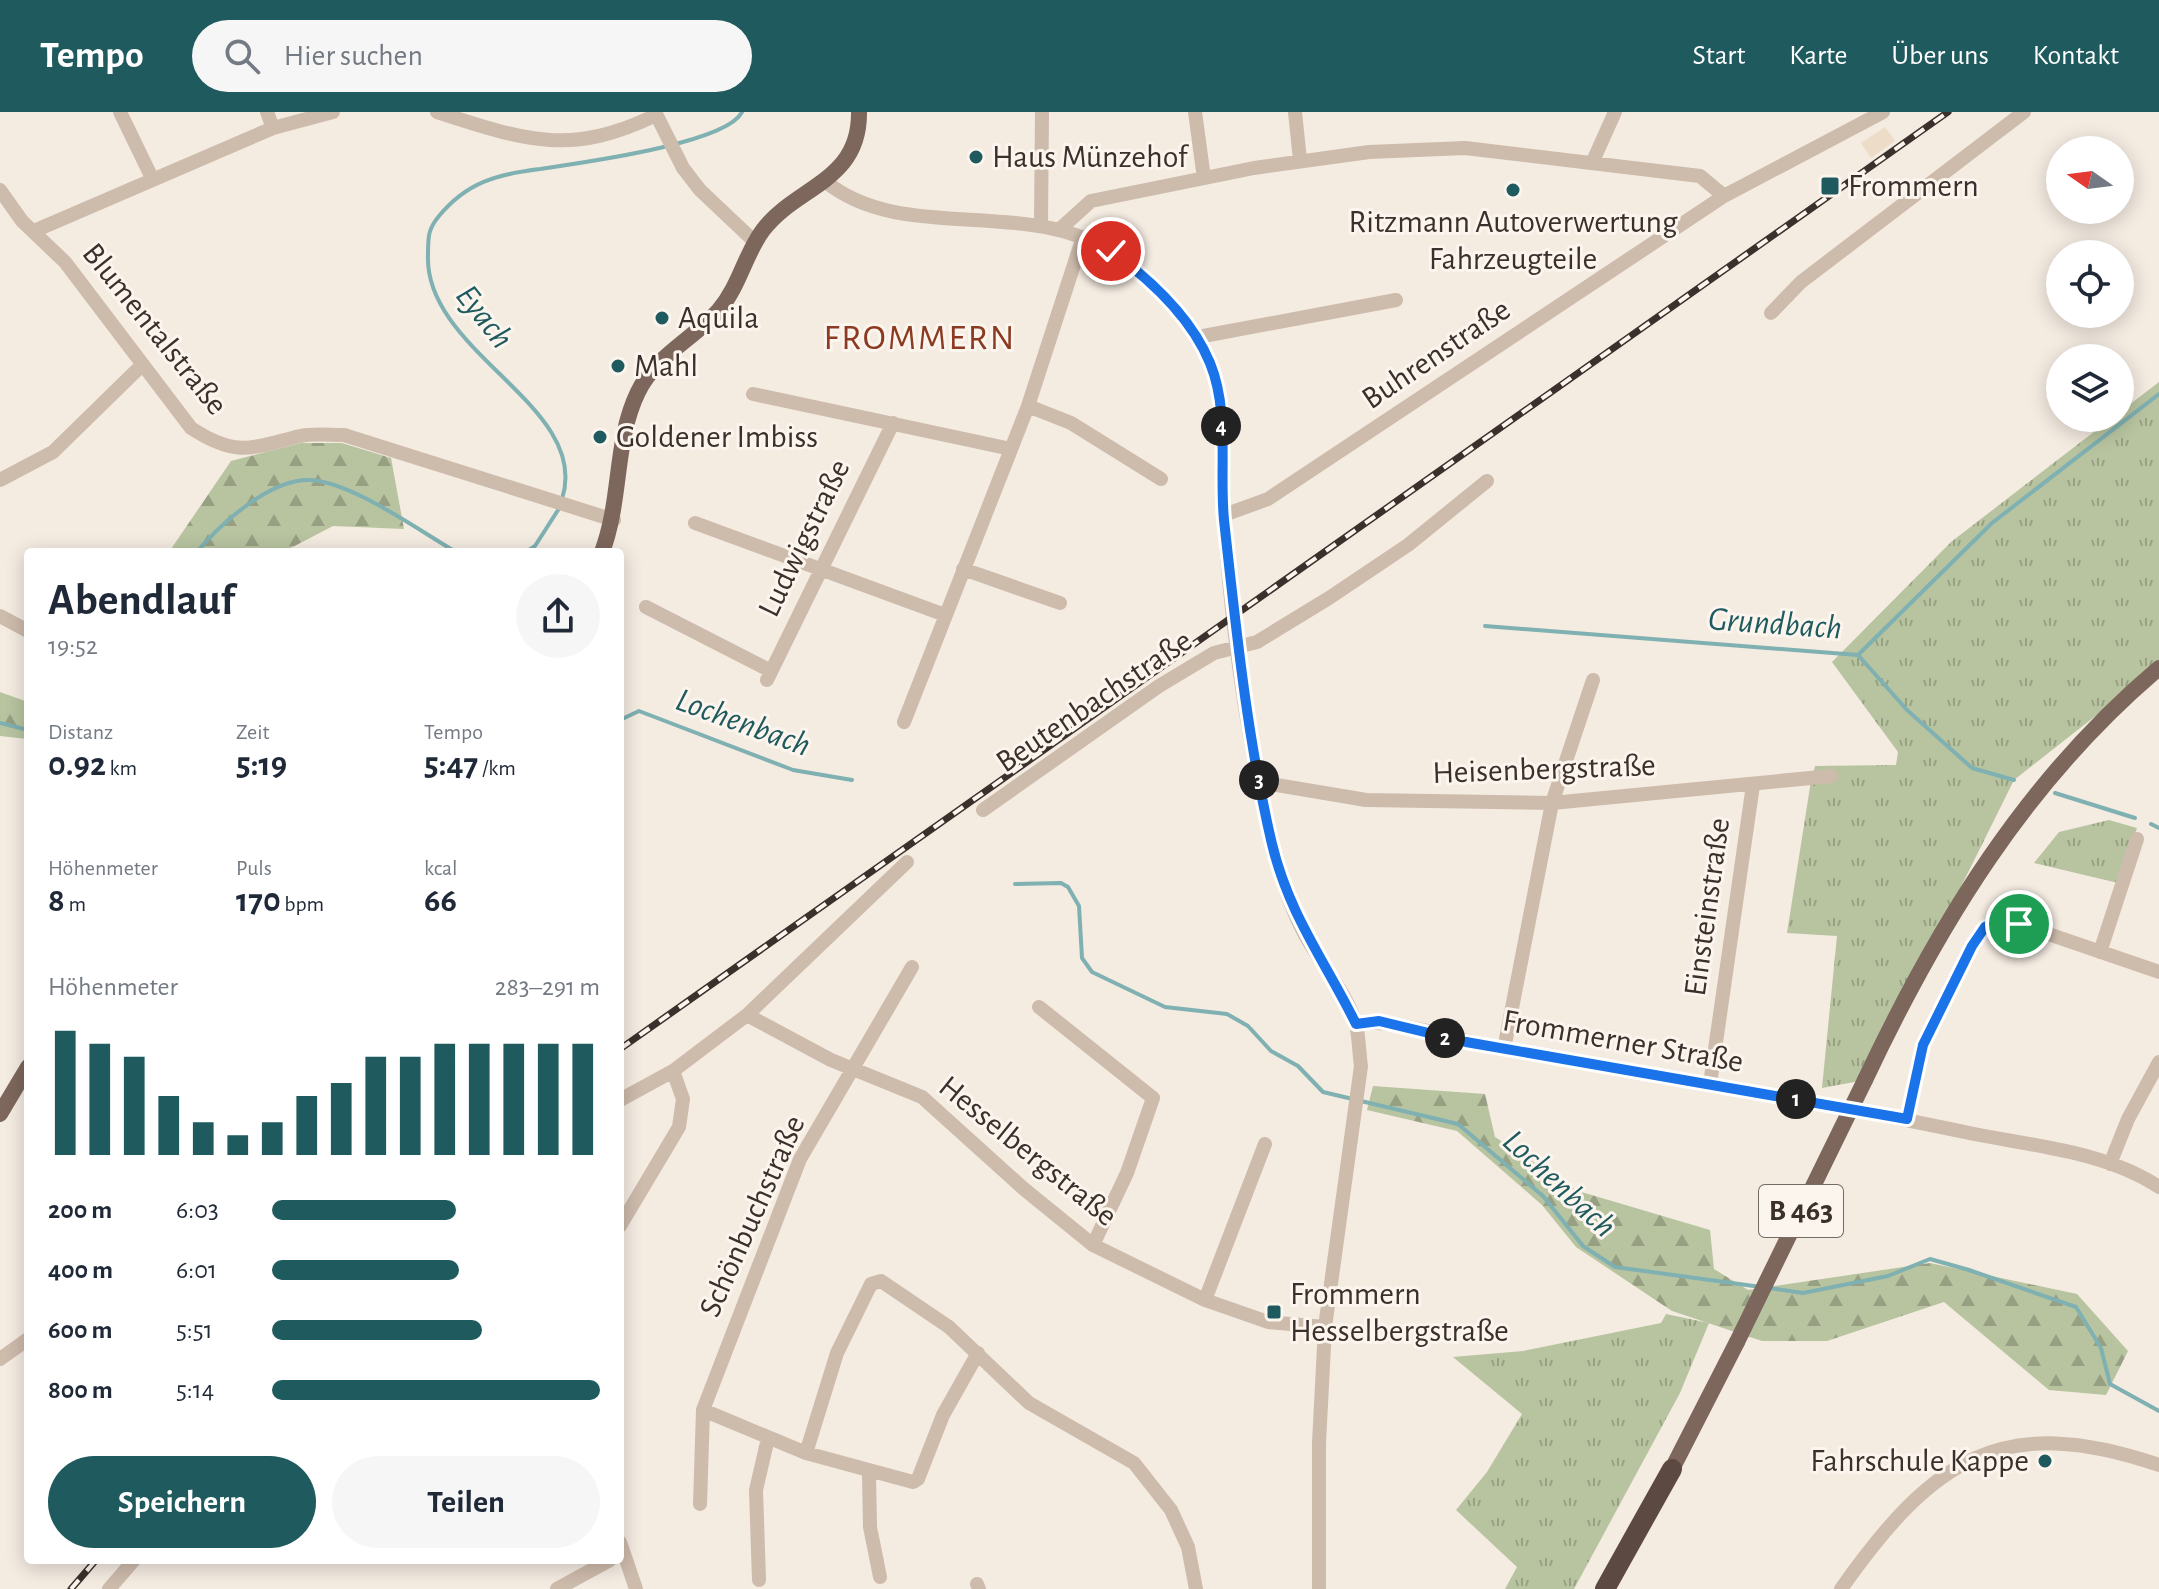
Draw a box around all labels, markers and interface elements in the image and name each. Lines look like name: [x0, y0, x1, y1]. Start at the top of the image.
search box: [192, 20, 752, 92]
icon: search: [220, 34, 264, 78]
text: Tempo: [40, 37, 144, 75]
text: Hier suchen: [284, 41, 423, 71]
text: Start: [1693, 42, 1745, 70]
text: Karte: [1789, 42, 1848, 70]
text: Über uns: [1892, 42, 1989, 70]
text: Kontakt: [2033, 42, 2119, 70]
north arrow: [2046, 136, 2134, 224]
map controls: [2046, 136, 2134, 432]
place label: Haus Münzehof: [992, 141, 1190, 173]
marker: Haus Münzehof: [967, 148, 985, 166]
place label: Frommern: [1848, 170, 1979, 202]
marker: Frommern: [1819, 175, 1841, 197]
marker: Ritzmann Autoverwertung Fahrzeugteile: [1504, 181, 1522, 199]
place label: Ritzmann Autoverwertung Fahrzeugteile: [1348, 206, 1678, 275]
pin: [1077, 217, 1145, 285]
icon: check: [1089, 229, 1133, 273]
street label: Blumentalstraße: [76, 237, 234, 421]
button: locate: [2046, 240, 2134, 328]
water label: Eyach: [449, 279, 519, 355]
street label: Buhrenstraße: [1356, 293, 1516, 415]
place label: Aquila: [678, 302, 759, 334]
marker: Aquila: [653, 309, 671, 327]
district label: FROMMERN: [824, 320, 1016, 356]
button: layers: [2046, 344, 2134, 432]
place label: Mahl: [634, 350, 698, 382]
marker: Mahl: [609, 357, 627, 375]
pin: 4: [1201, 406, 1241, 446]
text: 4: [1215, 415, 1227, 437]
place label: Goldener Imbiss: [616, 421, 818, 453]
marker: Goldener Imbiss: [591, 428, 609, 446]
street label: Ludwigstraße: [752, 454, 856, 622]
button: share: [516, 574, 600, 658]
text: Abendlauf: [48, 579, 235, 623]
water label: Grundbach: [1707, 602, 1843, 646]
street label: Beutenbachstraße: [990, 624, 1198, 778]
text: 19:52: [48, 633, 98, 659]
water label: Lochenbach: [671, 683, 815, 763]
text: Distanz: [48, 721, 113, 743]
text: Zeit: [236, 721, 270, 743]
text: Tempo: [424, 721, 483, 743]
text: 0.92: [48, 748, 106, 782]
text: 5:19: [236, 748, 287, 782]
text: 5:47: [424, 748, 478, 782]
street label: Heisenbergstraße: [1432, 749, 1656, 789]
text: km: [106, 757, 137, 779]
text: /km: [478, 757, 516, 779]
pin: 3: [1239, 760, 1279, 800]
text: 3: [1254, 769, 1264, 791]
street label: Einsteinstraße: [1679, 816, 1735, 998]
text: Höhenmeter: [48, 857, 158, 879]
text: Puls: [236, 857, 272, 879]
text: kcal: [424, 857, 458, 879]
text: 8: [48, 884, 65, 918]
text: 170: [236, 884, 281, 918]
text: 66: [424, 884, 457, 918]
pin: [1985, 890, 2053, 958]
text: m: [65, 893, 86, 915]
text: bpm: [281, 893, 324, 915]
icon: arrive: [1997, 902, 2041, 946]
text: Höhenmeter: [48, 974, 178, 1000]
text: 283–291 m: [495, 974, 600, 1000]
street label: Frommerner Straße: [1500, 1004, 1746, 1078]
pin: 2: [1425, 1018, 1465, 1058]
text: 2: [1440, 1027, 1450, 1049]
street label: Hesselbergstraße: [933, 1070, 1123, 1232]
pin: 1: [1776, 1079, 1816, 1119]
text: 1: [1792, 1088, 1800, 1110]
street label: Schönbuchstraße: [693, 1111, 811, 1321]
water label: Lochenbach: [1496, 1124, 1622, 1244]
road number: B 463: [1759, 1185, 1843, 1237]
text: 200 m: [48, 1197, 112, 1223]
text: 6:03: [176, 1197, 219, 1223]
text: 400 m: [48, 1257, 113, 1283]
text: 6:01: [176, 1257, 217, 1283]
place label: Frommern Hesselbergstraße: [1290, 1278, 1509, 1347]
marker: Frommern Hesselbergstraße: [1265, 1303, 1283, 1321]
text: 600 m: [48, 1317, 113, 1343]
text: 5:51: [176, 1317, 213, 1343]
text: 800 m: [48, 1377, 113, 1403]
text: 5:14: [176, 1377, 214, 1403]
place label: Fahrschule Kappe: [1810, 1445, 2029, 1477]
marker: Fahrschule Kappe: [2036, 1452, 2054, 1470]
button: Speichern: [48, 1456, 316, 1548]
button: Teilen: [332, 1456, 600, 1548]

